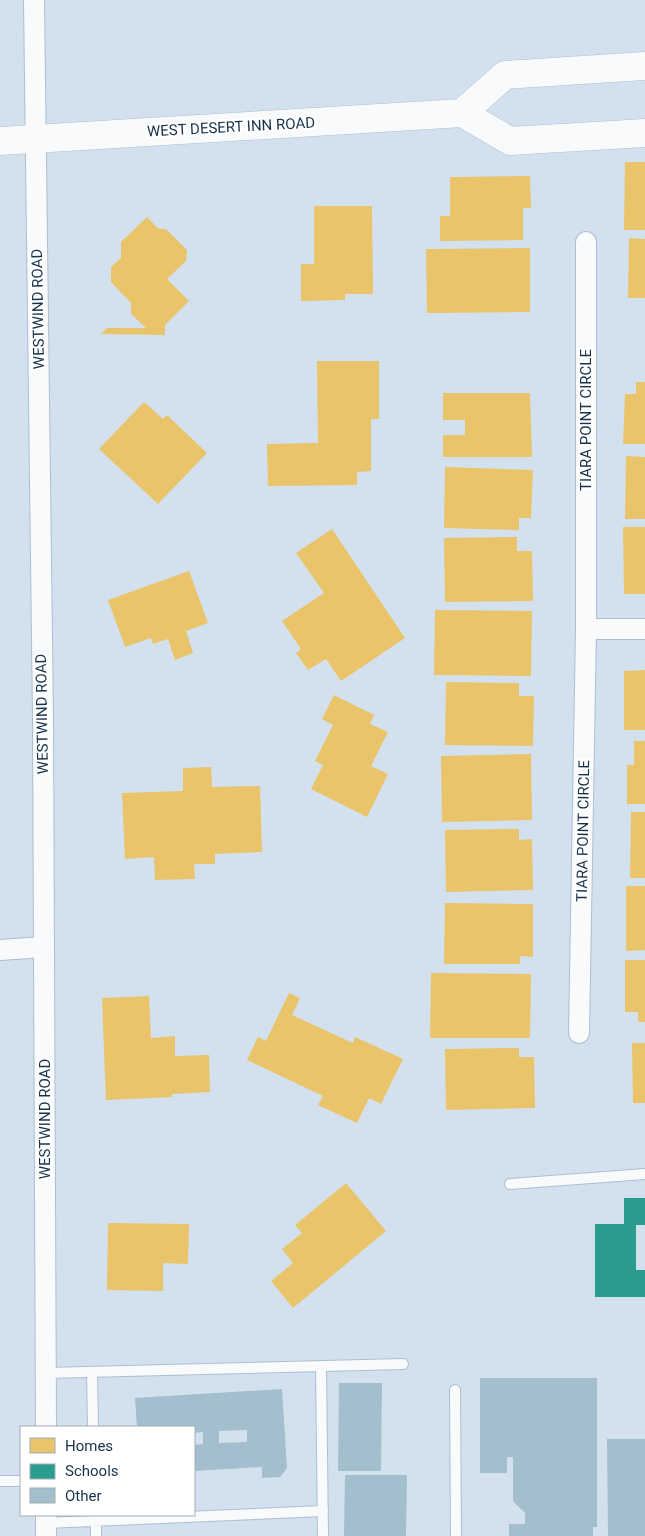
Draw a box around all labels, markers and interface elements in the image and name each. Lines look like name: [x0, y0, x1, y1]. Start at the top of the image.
street label: WEST DESERT INN ROAD: [147, 114, 315, 140]
street label: WESTWIND ROAD: [28, 249, 48, 369]
street label: TIARA POINT CIRCLE: [577, 349, 595, 491]
street label: WESTWIND ROAD: [32, 654, 52, 774]
street label: TIARA POINT CIRCLE: [573, 759, 593, 902]
street label: WESTWIND ROAD: [36, 1059, 54, 1179]
legend: [20, 1426, 195, 1516]
text: Homes: [65, 1437, 113, 1455]
text: Schools: [65, 1462, 119, 1480]
text: Other: [65, 1487, 102, 1505]

